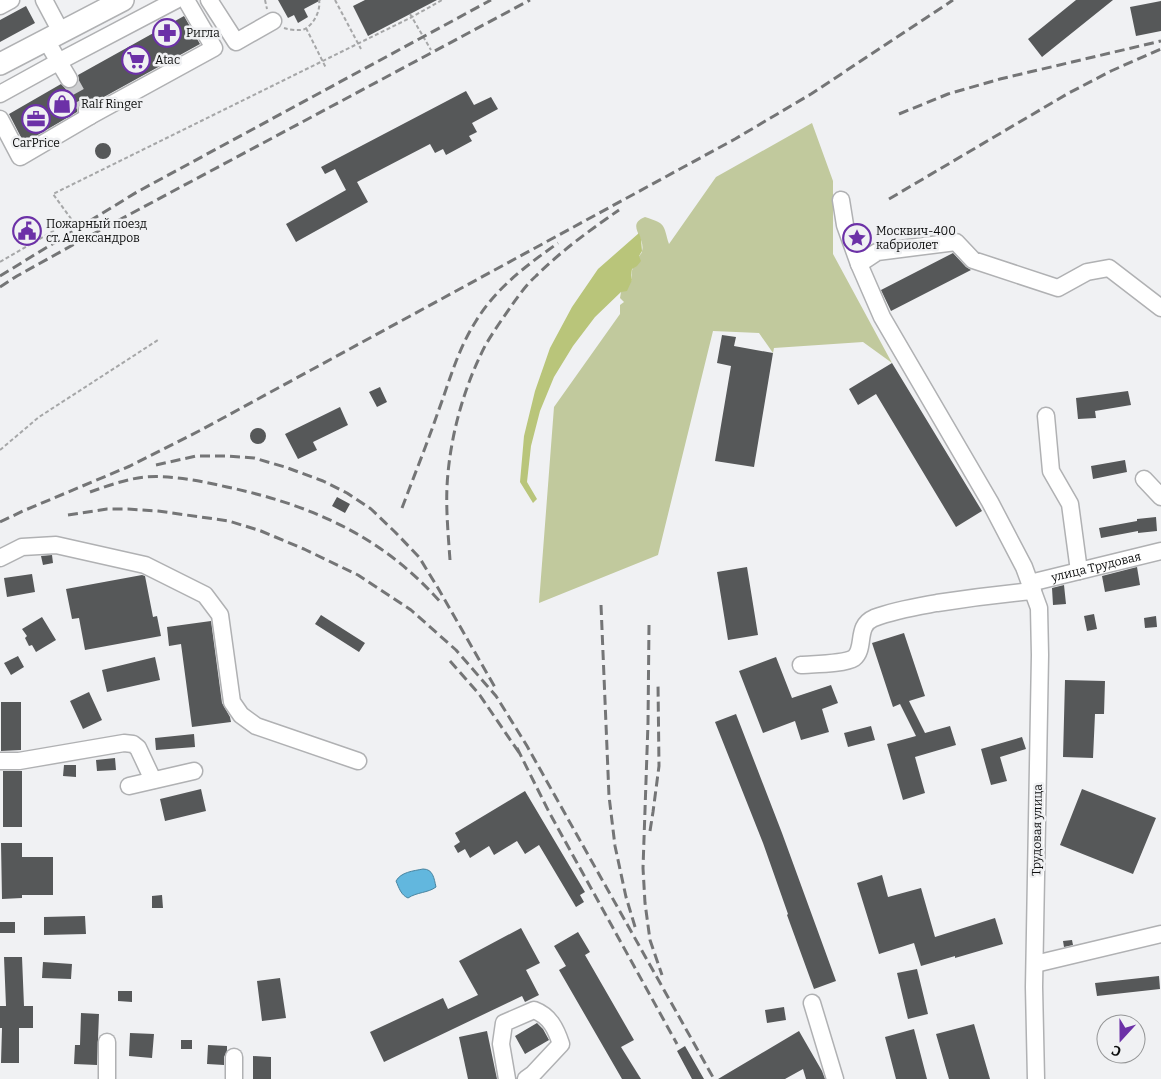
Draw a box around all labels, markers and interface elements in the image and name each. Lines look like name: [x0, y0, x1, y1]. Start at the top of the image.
pharmacy icon: Ригла: [152, 18, 182, 48]
place label: Ригла: [186, 26, 220, 40]
supermarket icon: Atac: [121, 45, 151, 75]
place label: Atac: [155, 53, 180, 67]
shop icon: Ralf Ringer: [47, 89, 77, 119]
place label: Ralf Ringer: [81, 97, 143, 111]
office icon: CarPrice: [21, 104, 51, 134]
place label: CarPrice: [12, 136, 60, 150]
public building icon: Пожарный поезд ст. Александров: [12, 216, 42, 246]
place label: Пожарный поезд ст. Александров: [46, 217, 147, 245]
place icon: Москвич-400 кабриолет: [842, 223, 872, 253]
place label: Москвич-400 кабриолет: [876, 224, 956, 252]
street label: улица Трудовая: [1049, 549, 1143, 585]
street label: Трудовая улица: [1029, 784, 1045, 876]
north arrow: [1096, 1014, 1146, 1064]
text: С: [1109, 1041, 1124, 1060]

